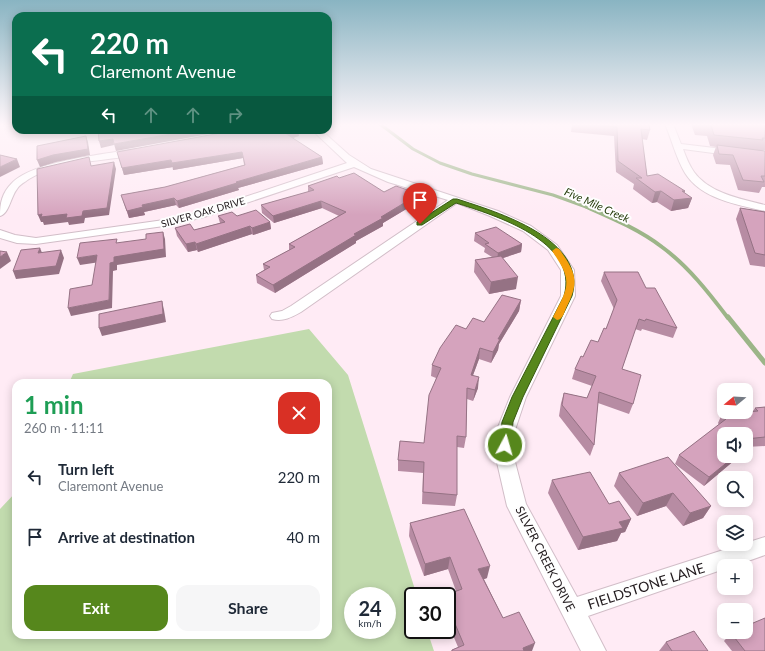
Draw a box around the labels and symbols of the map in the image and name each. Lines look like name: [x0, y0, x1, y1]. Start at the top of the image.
pin: [403, 183, 437, 224]
water label: Five Mile Creek: [563, 184, 632, 225]
street label: SILVER OAK DRIVE: [160, 194, 247, 230]
north arrow: [717, 383, 753, 419]
position arrow: [484, 424, 526, 466]
street label: SILVER CREEK DRIVE: [512, 504, 579, 614]
street label: FIELDSTONE LANE: [585, 559, 707, 612]
speed limit sign: 30: [404, 587, 456, 639]

